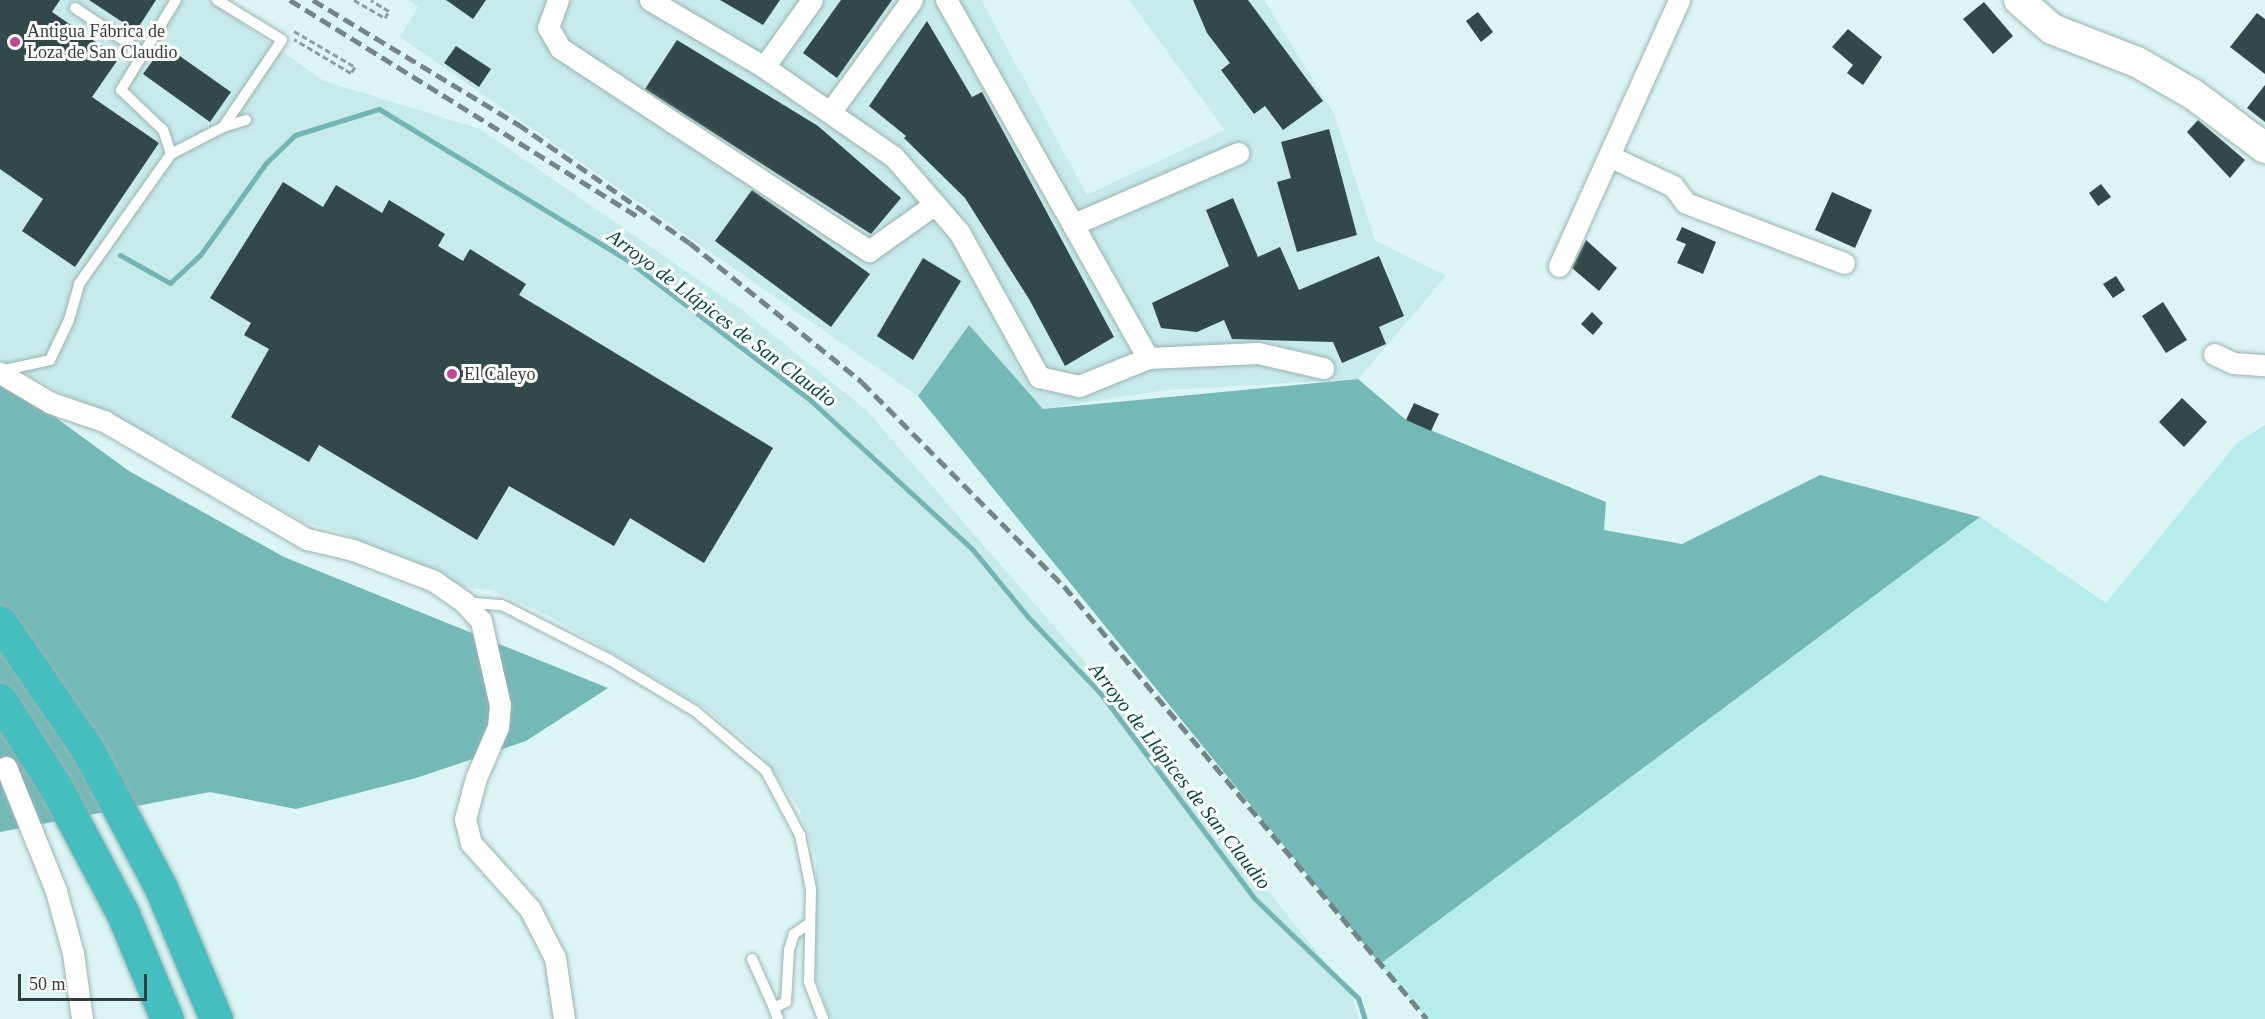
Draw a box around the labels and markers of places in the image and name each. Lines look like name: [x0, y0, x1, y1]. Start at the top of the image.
place label: Antigua Fábrica de Loza de San Claudio: [27, 21, 177, 63]
marker: Antigua Fábrica de Loza de San Claudio: [8, 35, 22, 49]
place label: El Caleyo: [464, 363, 535, 385]
marker: El Caleyo: [445, 367, 459, 381]

